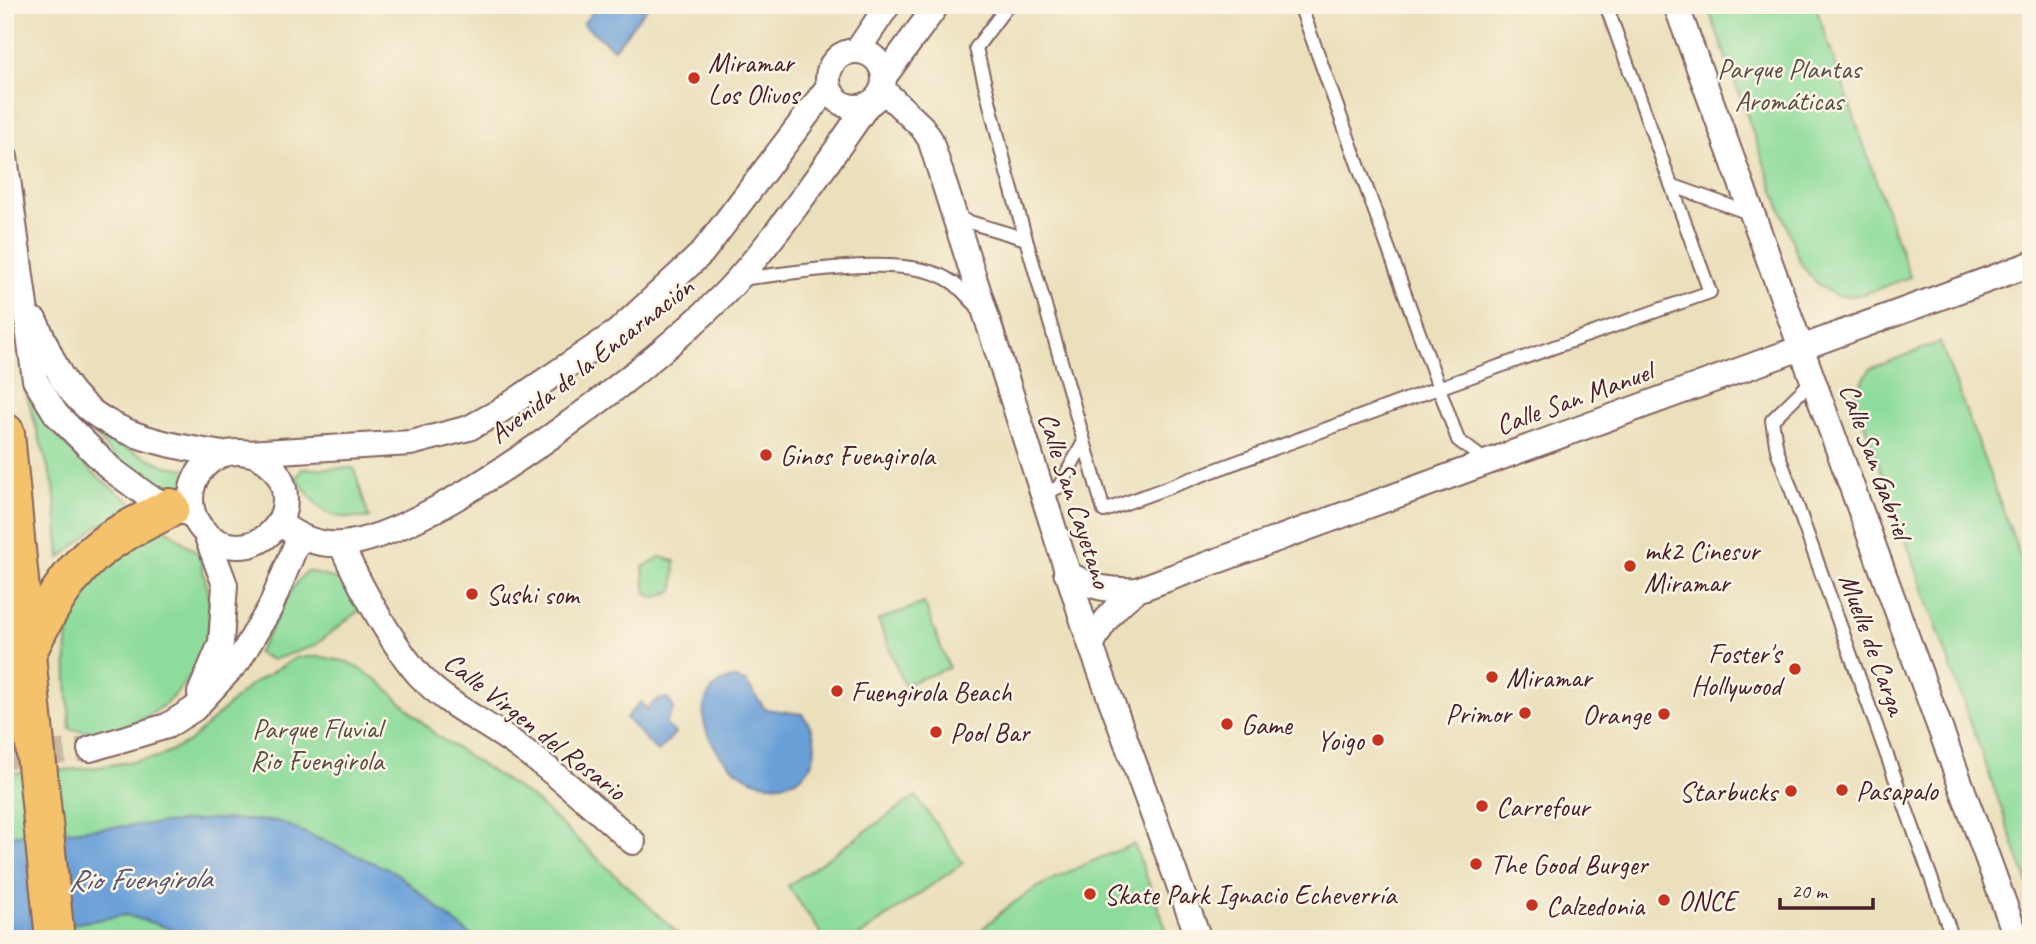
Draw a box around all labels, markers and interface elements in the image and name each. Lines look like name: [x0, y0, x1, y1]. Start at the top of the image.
place label: Miramar Los Olivos: [708, 45, 801, 112]
park label: Parque Plantas Aromáticas: [1717, 51, 1863, 118]
marker: Miramar Los Olivos: [686, 70, 702, 86]
street label: Avenida de la Encarnación: [482, 268, 702, 451]
street label: Calle San Manuel: [1491, 352, 1662, 443]
street label: Calle San Gabriel: [1832, 379, 1922, 548]
street label: Calle San Cayetano: [1030, 408, 1120, 594]
place label: Ginos Fuengirola: [780, 438, 936, 473]
marker: Ginos Fuengirola: [758, 447, 774, 463]
place label: mk2 Cinesur Miramar: [1644, 533, 1761, 600]
marker: mk2 Cinesur Miramar: [1622, 558, 1638, 574]
street label: Muelle de Carga: [1831, 569, 1916, 722]
place label: Sushi som: [486, 577, 581, 612]
marker: Sushi som: [464, 586, 480, 602]
place label: Foster's Hollywood: [1691, 636, 1785, 703]
street label: Calle Virgen del Rosario: [437, 644, 635, 809]
place label: Miramar: [1506, 660, 1594, 695]
marker: Foster's Hollywood: [1787, 661, 1803, 677]
marker: Miramar: [1484, 669, 1500, 685]
place label: Fuengirola Beach: [851, 674, 1012, 709]
marker: Fuengirola Beach: [829, 683, 845, 699]
place label: Primor: [1445, 696, 1513, 731]
place label: Orange: [1582, 697, 1652, 732]
marker: Primor: [1517, 705, 1533, 721]
marker: Orange: [1656, 706, 1672, 722]
place label: Game: [1241, 707, 1294, 742]
park label: Parque Fluvial Rio Fuengirola: [250, 711, 387, 778]
place label: Pool Bar: [950, 715, 1031, 750]
marker: Game: [1219, 716, 1235, 732]
place label: Yoigo: [1317, 723, 1366, 758]
marker: Pool Bar: [928, 724, 944, 740]
marker: Yoigo: [1370, 732, 1386, 748]
place label: Pasapalo: [1856, 773, 1940, 808]
place label: Starbucks: [1679, 774, 1779, 809]
marker: Pasapalo: [1834, 782, 1850, 798]
marker: Starbucks: [1783, 783, 1799, 799]
place label: Carrefour: [1496, 789, 1592, 824]
marker: Carrefour: [1474, 798, 1490, 814]
place label: The Good Burger: [1490, 847, 1650, 882]
marker: The Good Burger: [1468, 856, 1484, 872]
water label: Rio Fuengirola: [68, 859, 215, 899]
scale bar: [1780, 867, 1873, 911]
place label: Skate Park Ignacio Echeverría: [1104, 877, 1398, 912]
text: 20 m: [1791, 878, 1829, 904]
place label: ONCE: [1678, 883, 1740, 918]
marker: Skate Park Ignacio Echeverría: [1082, 886, 1098, 902]
place label: Calzedonia: [1546, 888, 1646, 923]
marker: ONCE: [1656, 892, 1672, 908]
marker: Calzedonia: [1524, 897, 1540, 913]

